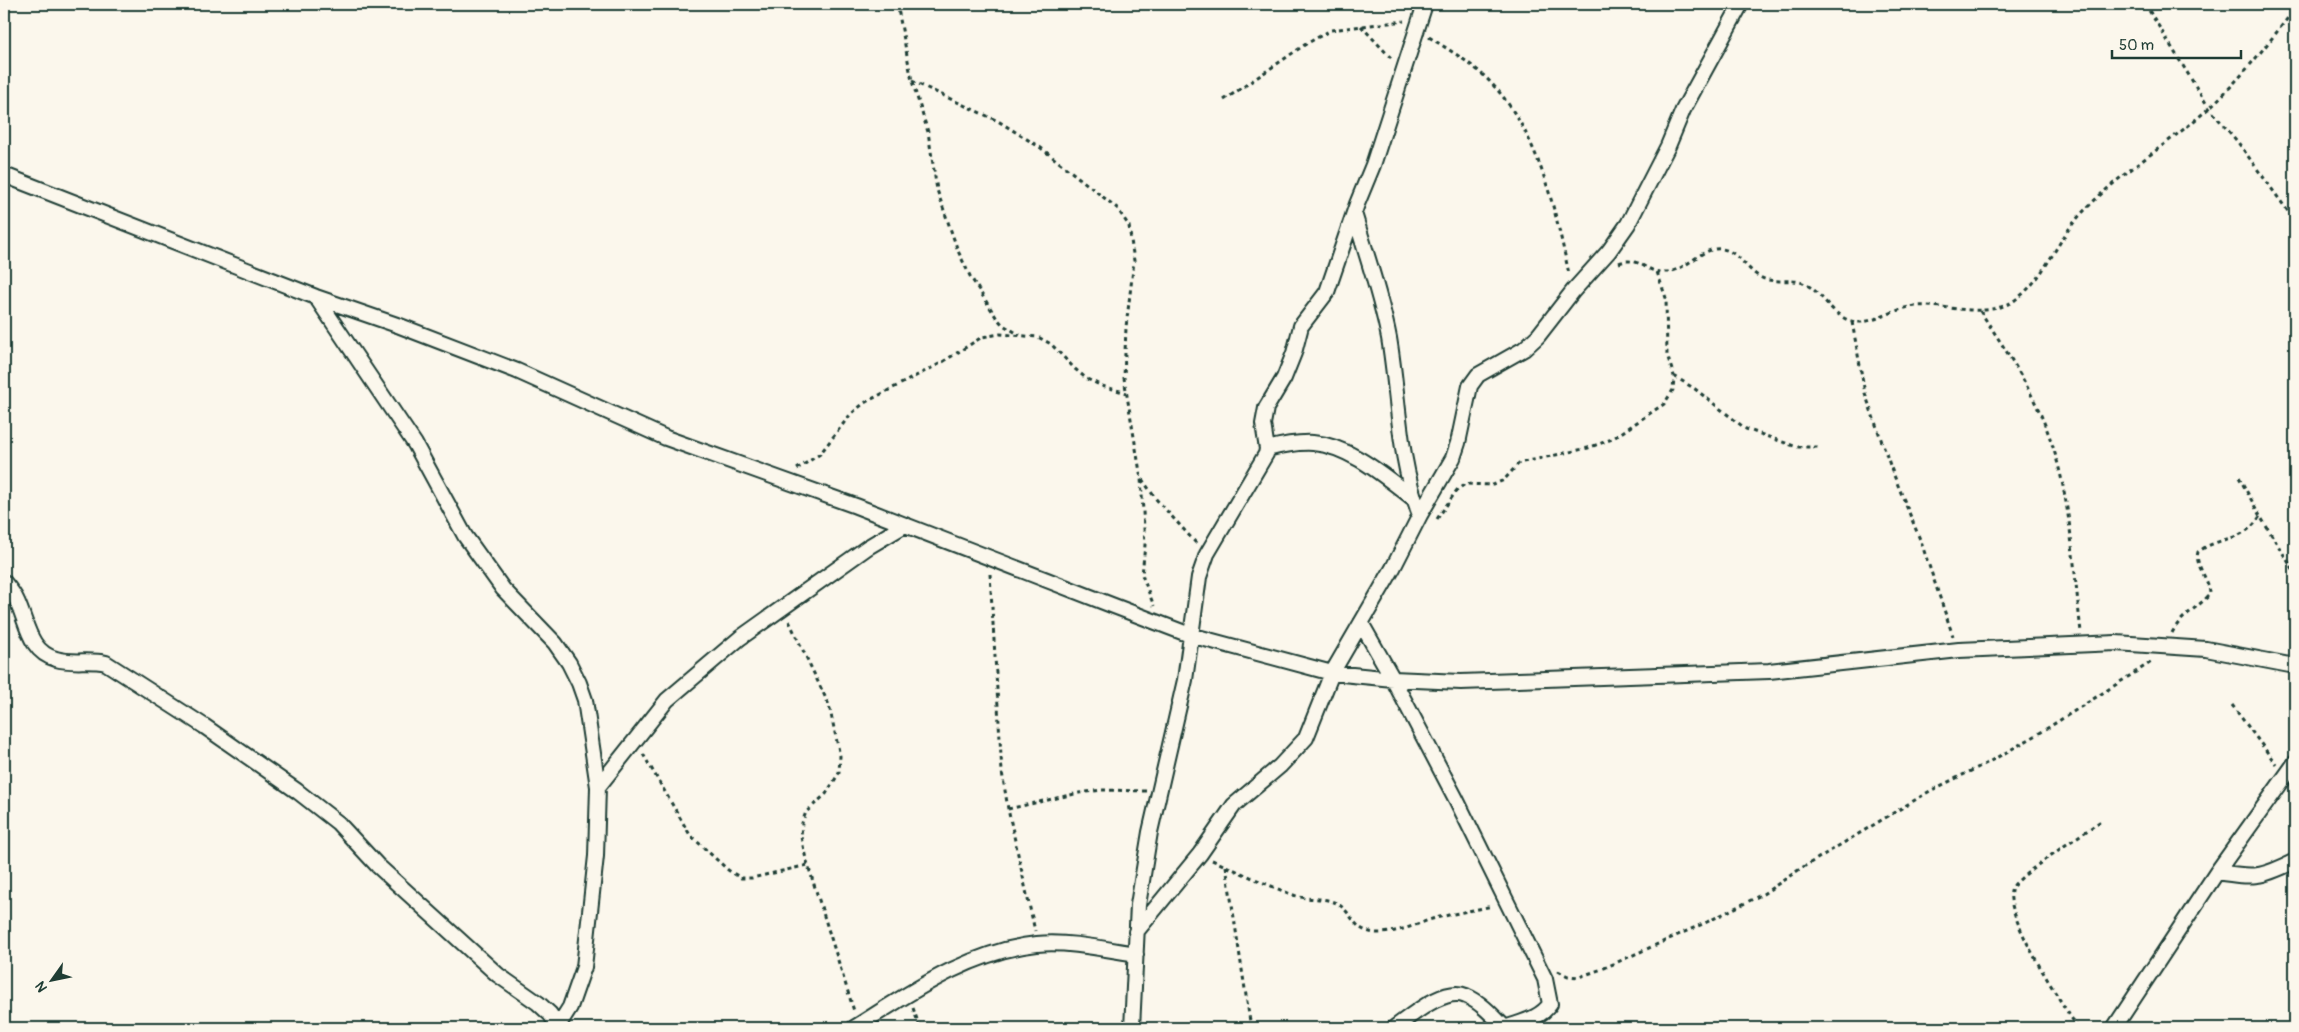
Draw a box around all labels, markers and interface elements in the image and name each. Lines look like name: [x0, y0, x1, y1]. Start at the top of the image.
scale bar: [2112, 28, 2240, 60]
text: 50 m: [2119, 36, 2154, 55]
north arrow: [28, 954, 78, 1004]
text: N: [32, 978, 51, 995]

